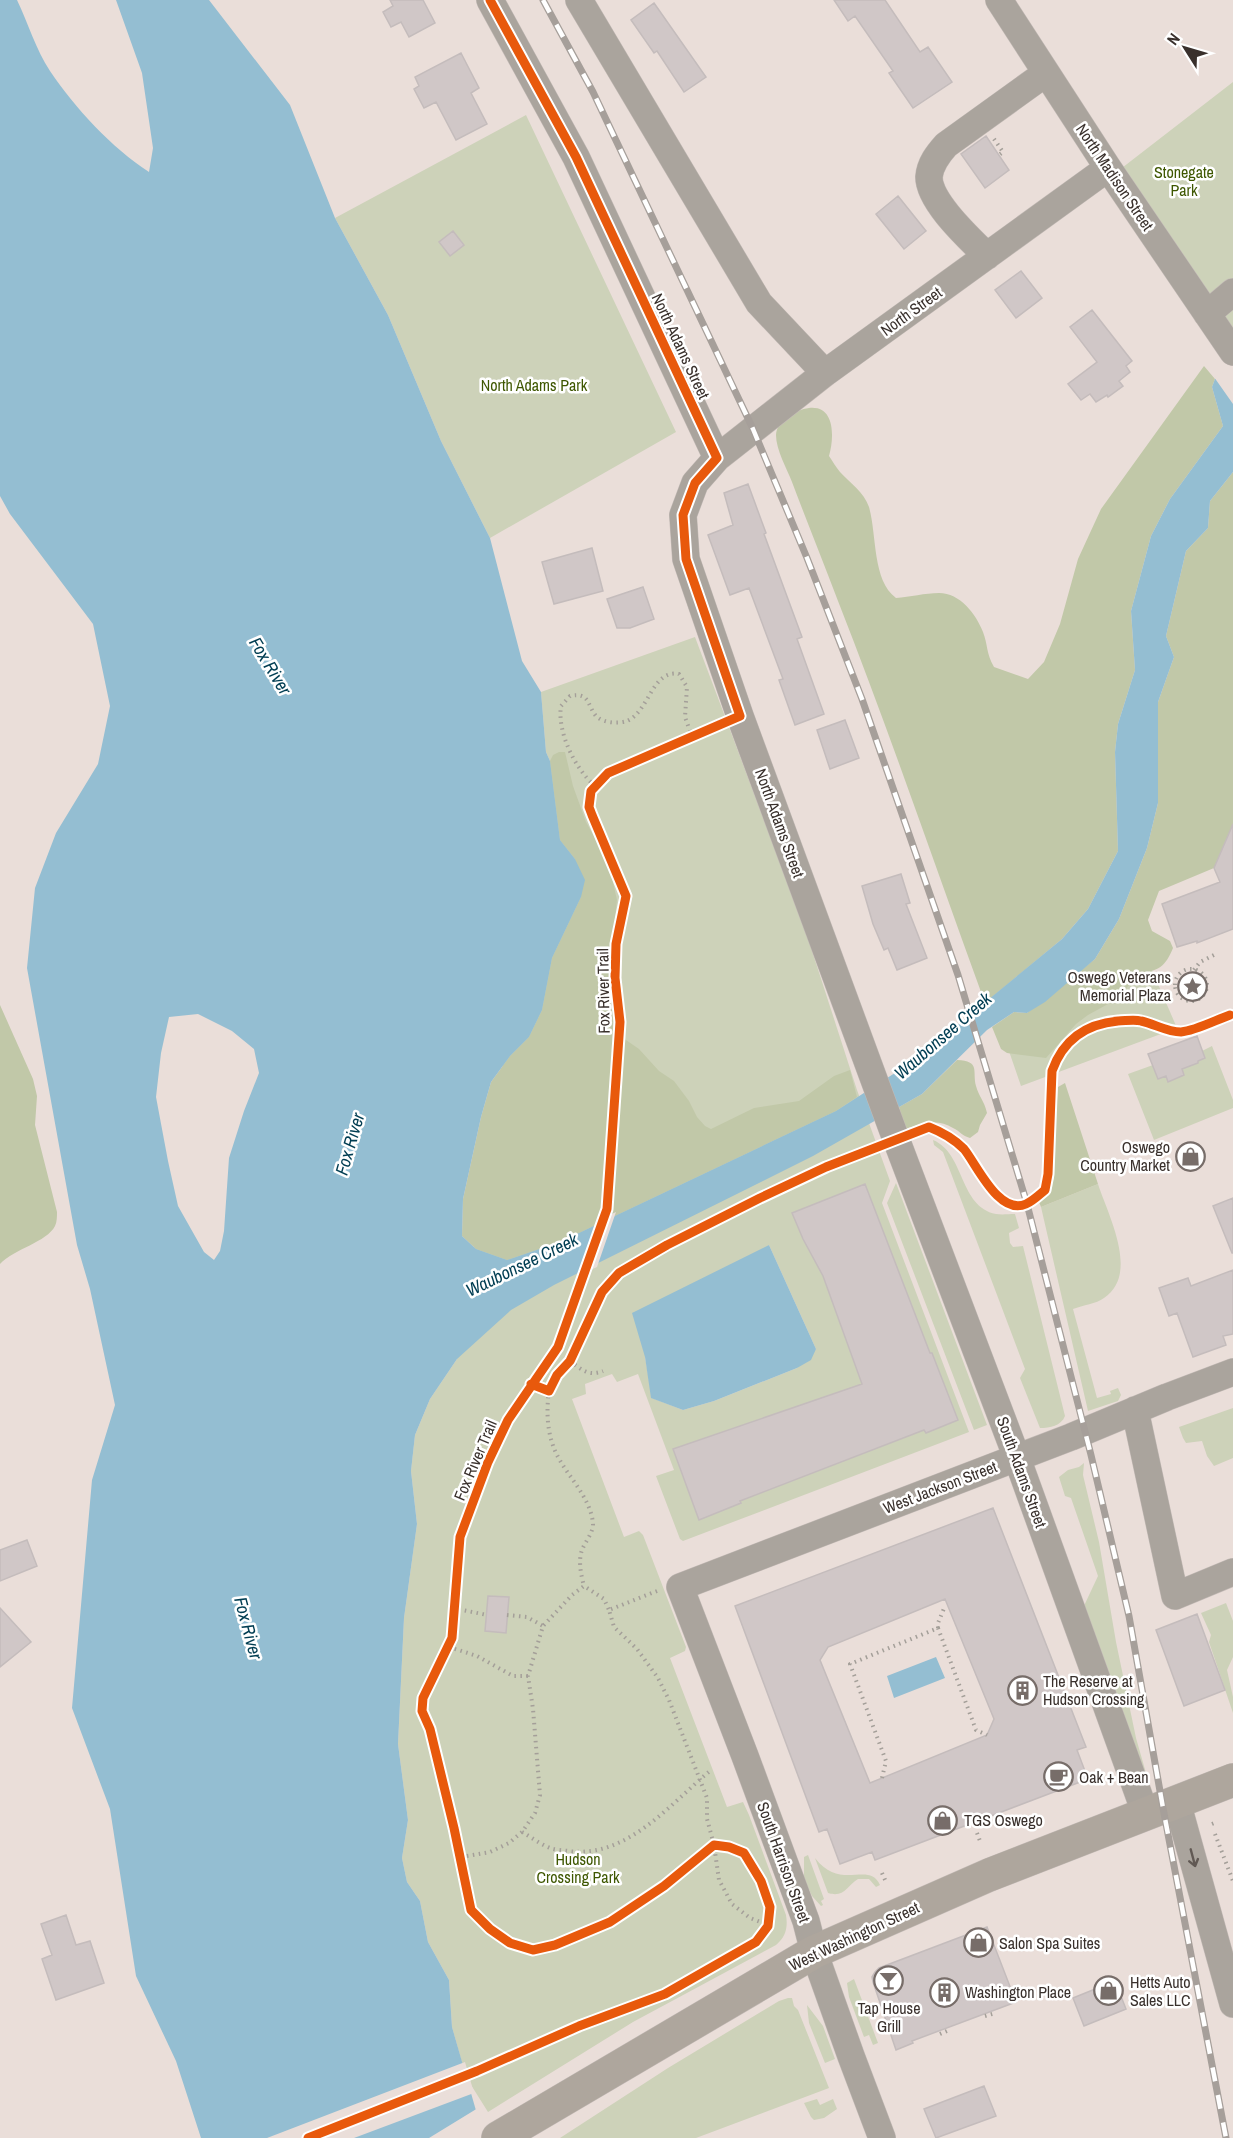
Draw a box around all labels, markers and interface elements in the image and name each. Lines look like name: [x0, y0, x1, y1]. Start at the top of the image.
north arrow: [1155, 18, 1215, 78]
text: N: [1161, 29, 1185, 49]
street label: North Madison Street: [1071, 119, 1159, 235]
park label: Stonegate Park: [1154, 161, 1214, 201]
street label: North Street: [876, 281, 946, 341]
street label: North Adams Street: [647, 289, 715, 403]
park label: North Adams Park: [481, 374, 588, 396]
water label: Fox River: [243, 632, 298, 700]
street label: North Adams Street: [750, 765, 810, 881]
street label: Fox River Trail: [591, 948, 615, 1034]
place label: Oswego Veterans Memorial Plaza: [1067, 966, 1172, 1006]
place icon: Oswego Veterans Memorial Plaza: [1176, 970, 1208, 1002]
water label: Waubonsee Creek: [888, 986, 997, 1085]
water label: Fox River: [329, 1109, 371, 1178]
place label: Oswego Country Market: [1080, 1136, 1170, 1176]
shop icon: Oswego Country Market: [1175, 1140, 1207, 1172]
water label: Waubonsee Creek: [462, 1226, 583, 1303]
street label: South Adams Street: [992, 1413, 1052, 1531]
street label: Fox River Trail: [448, 1416, 502, 1504]
street label: West Jackson Street: [880, 1455, 1000, 1519]
water label: Fox River: [228, 1594, 269, 1663]
place label: The Reserve at Hudson Crossing: [1043, 1670, 1145, 1710]
building icon: The Reserve at Hudson Crossing: [1006, 1674, 1038, 1706]
cafe icon: Oak + Bean: [1042, 1761, 1074, 1793]
place label: Oak + Bean: [1079, 1766, 1149, 1788]
street label: South Harrison Street: [752, 1799, 816, 1926]
shop icon: TGS Oswego: [927, 1804, 959, 1836]
place label: TGS Oswego: [964, 1809, 1043, 1831]
park label: Hudson Crossing Park: [536, 1848, 620, 1888]
one-way arrow: [1188, 1848, 1200, 1867]
street label: West Washington Street: [785, 1896, 923, 1976]
shop icon: Salon Spa Suites: [962, 1927, 994, 1959]
place label: Salon Spa Suites: [999, 1932, 1100, 1954]
bar icon: Tap House Grill: [873, 1964, 905, 1996]
place label: Hetts Auto Sales LLC: [1130, 1971, 1191, 2011]
shop icon: Hetts Auto Sales LLC: [1093, 1975, 1125, 2007]
building icon: Washington Place: [928, 1976, 960, 2008]
place label: Washington Place: [965, 1981, 1071, 2003]
place label: Tap House Grill: [858, 1997, 920, 2037]

